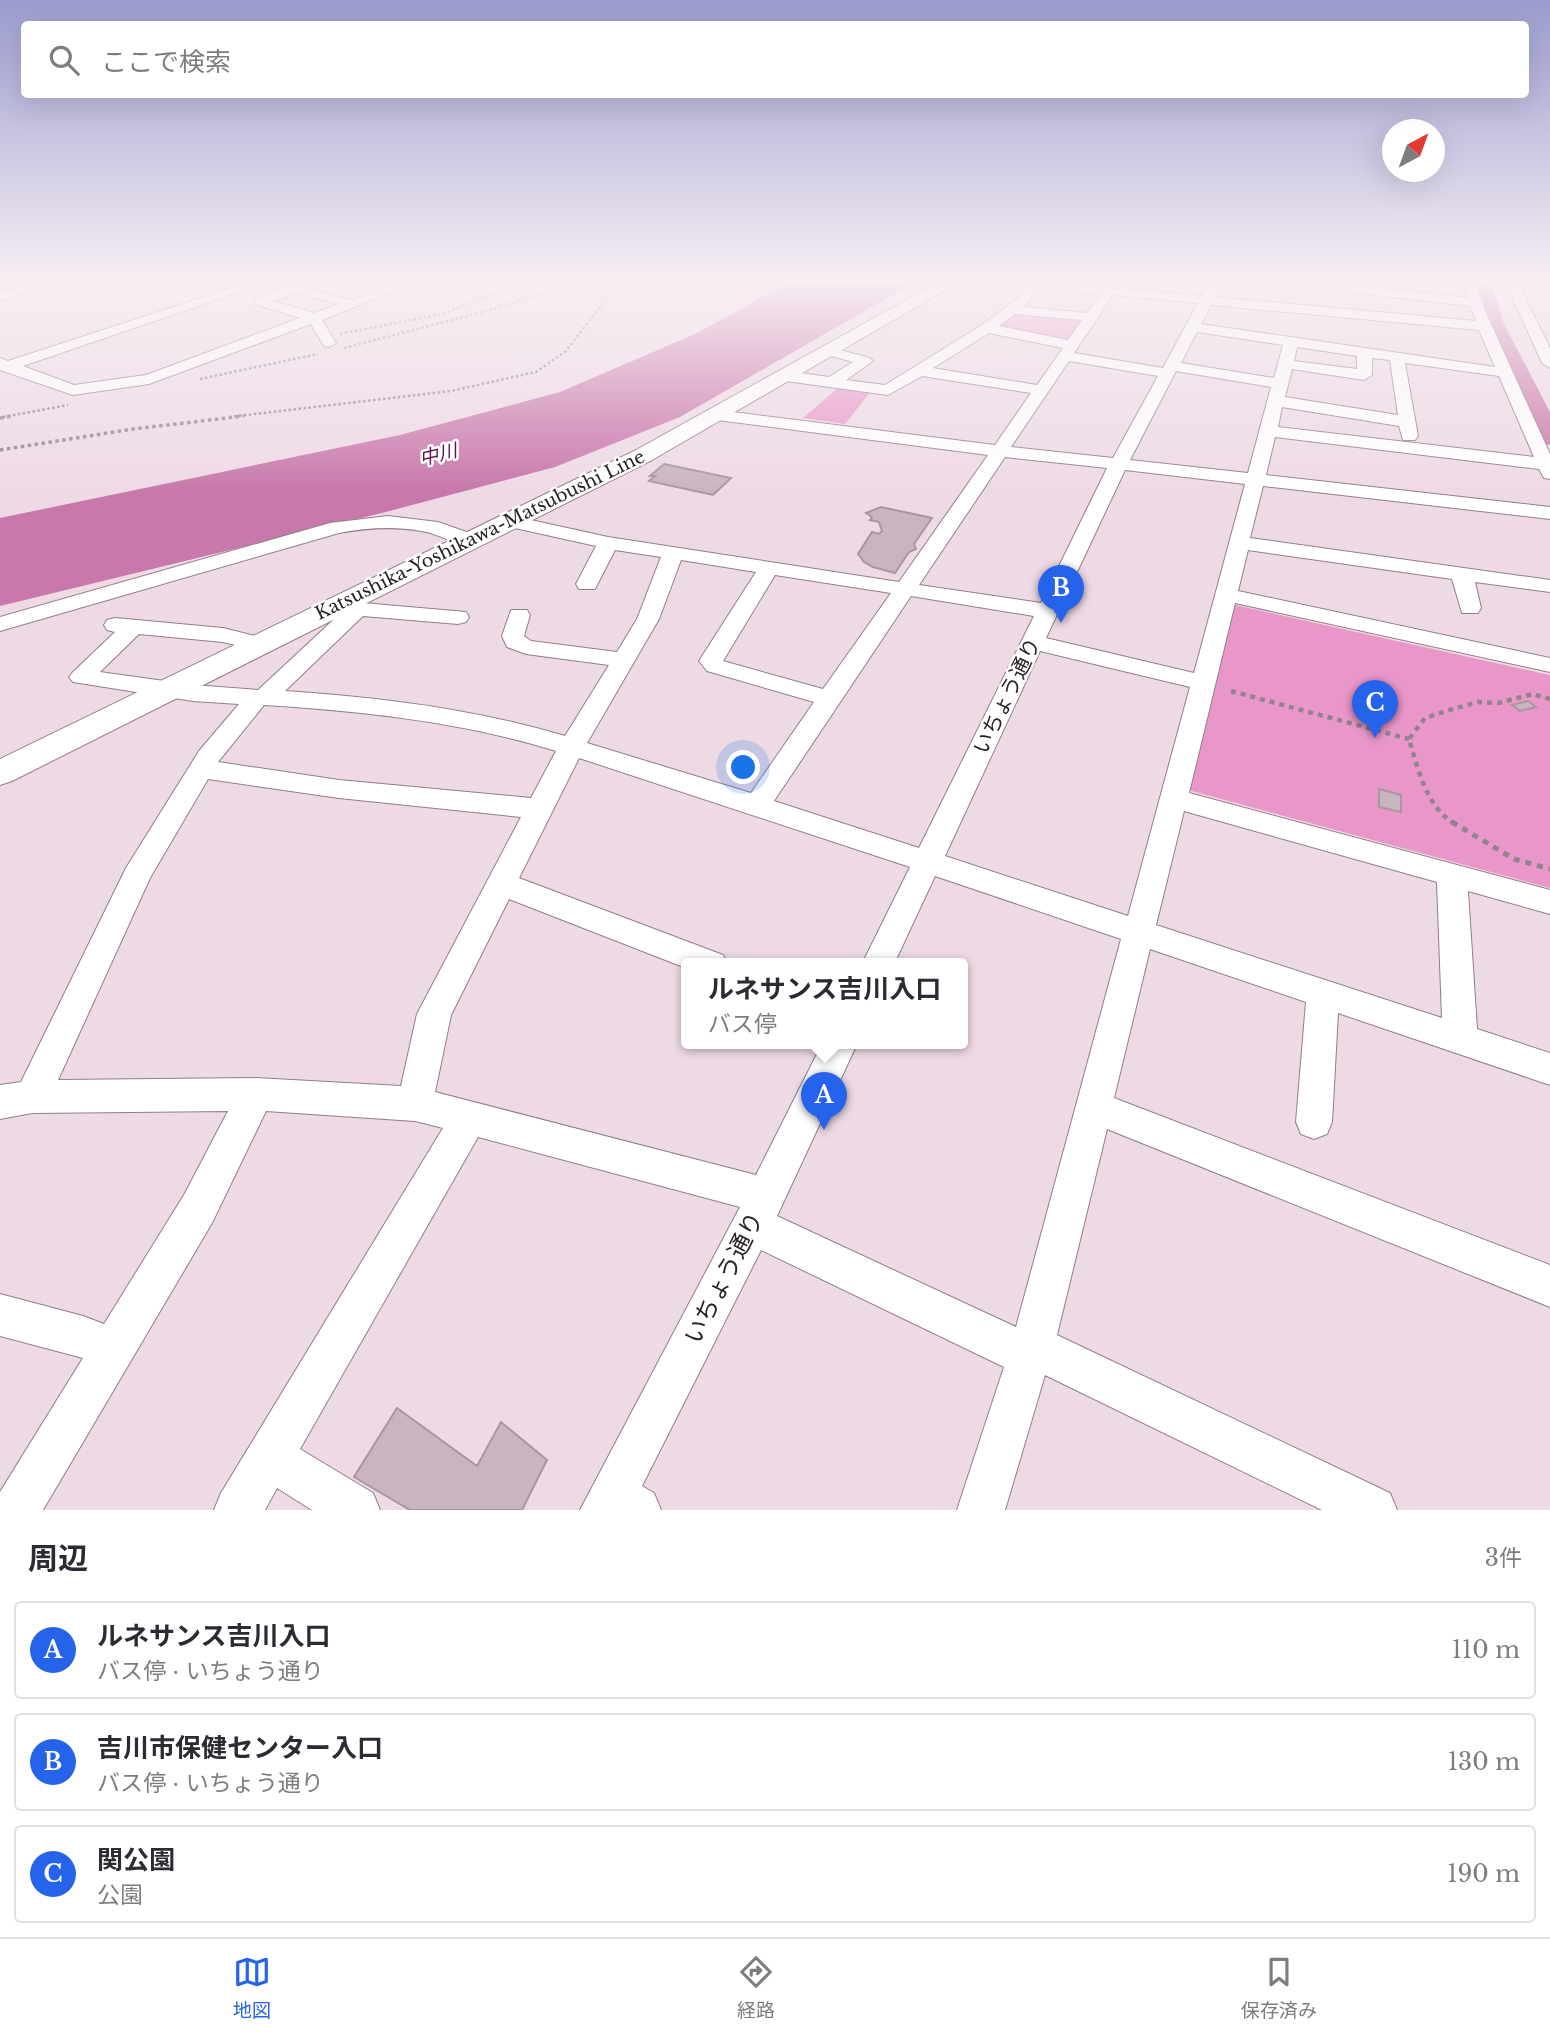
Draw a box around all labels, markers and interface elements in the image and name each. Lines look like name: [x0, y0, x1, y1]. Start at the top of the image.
search box: [21, 21, 1529, 98]
icon: search: [45, 41, 83, 79]
text: ここで検索: [101, 46, 231, 78]
north arrow: [1382, 119, 1445, 182]
water label: 中川: [417, 438, 461, 470]
street label: Katsushika-Yoshikawa-Matsubushi Line: [312, 445, 648, 625]
pin: B: [1038, 565, 1084, 623]
street label: いちょう通り: [968, 634, 1046, 758]
pin: C: [1352, 680, 1398, 738]
your location: [726, 750, 760, 784]
popup: [681, 958, 968, 1049]
text: ルネサンス吉川入口: [708, 973, 941, 1005]
text: バス停: [708, 1010, 777, 1038]
pin: A: [801, 1072, 847, 1130]
street label: いちょう通り: [678, 1207, 769, 1349]
text: 周辺: [28, 1540, 88, 1577]
text: 3件: [1485, 1544, 1522, 1572]
text: ルネサンス吉川入口: [97, 1620, 330, 1652]
text: A: [44, 1636, 62, 1664]
text: 110 m: [1452, 1636, 1520, 1664]
text: バス停 · いちょう通り: [97, 1657, 324, 1685]
text: 吉川市保健センター入口: [97, 1732, 383, 1764]
text: B: [44, 1748, 62, 1776]
text: 130 m: [1448, 1748, 1520, 1776]
text: バス停 · いちょう通り: [97, 1769, 324, 1797]
text: 関公園: [97, 1844, 175, 1876]
text: C: [44, 1860, 62, 1888]
text: 190 m: [1447, 1860, 1520, 1888]
text: 公園: [97, 1881, 143, 1909]
tab: 地図: [233, 1953, 271, 2022]
tab: 経路: [737, 1953, 775, 2022]
tab: 保存済み: [1241, 1953, 1317, 2022]

